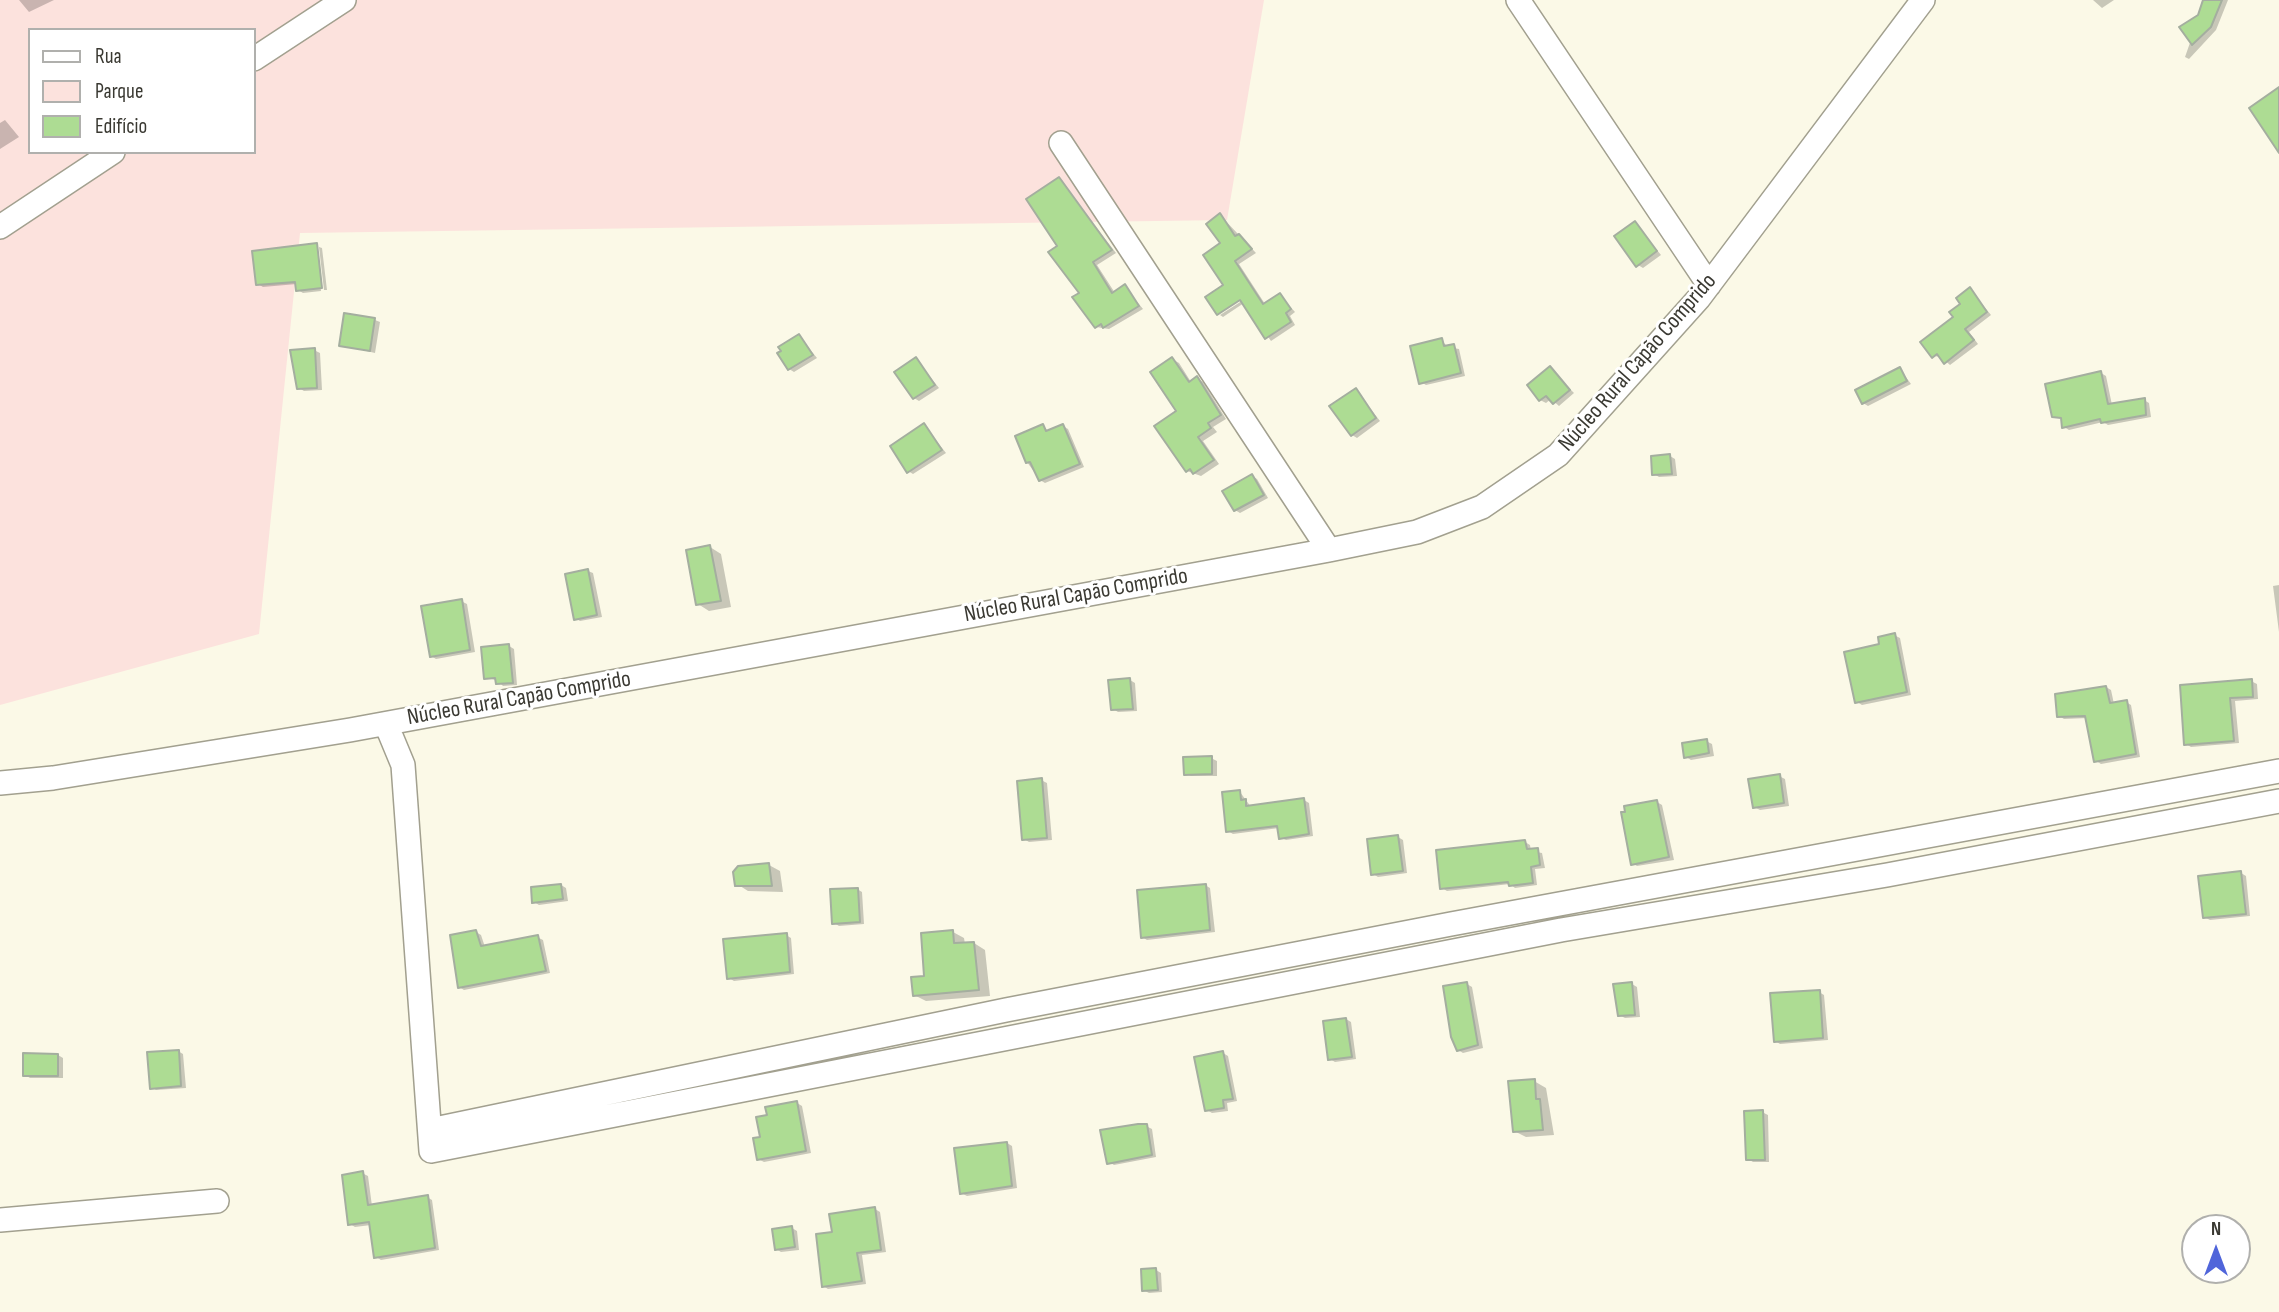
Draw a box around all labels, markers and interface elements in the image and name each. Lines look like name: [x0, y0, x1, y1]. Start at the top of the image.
legend: [28, 28, 256, 154]
text: Rua: [95, 44, 122, 69]
text: Parque: [95, 79, 143, 104]
text: Edifício: [95, 114, 147, 139]
street label: Núcleo Rural Capão Comprido: [1553, 268, 1723, 458]
street label: Núcleo Rural Capão Comprido: [962, 563, 1190, 629]
street label: Núcleo Rural Capão Comprido: [405, 666, 633, 732]
north arrow: [2181, 1214, 2251, 1284]
text: N: [2211, 1218, 2221, 1241]

